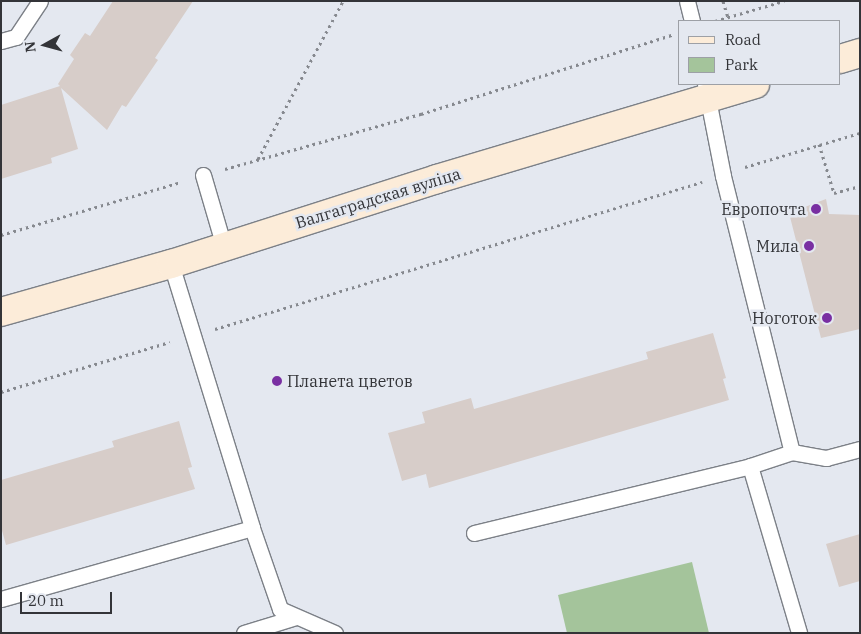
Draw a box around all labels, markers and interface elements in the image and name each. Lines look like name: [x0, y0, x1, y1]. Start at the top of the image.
north arrow: [20, 20, 70, 70]
legend: [678, 20, 841, 85]
text: Road: [725, 30, 761, 49]
text: N: [21, 40, 40, 53]
text: Park: [725, 55, 758, 74]
street label: Валгаградская вуліца: [293, 164, 463, 232]
place label: Европочта: [721, 199, 806, 219]
marker: Европочта: [810, 203, 822, 215]
place label: Мила: [756, 236, 799, 256]
marker: Мила: [803, 240, 815, 252]
place label: Ноготок: [752, 308, 817, 328]
marker: Ноготок: [821, 312, 833, 324]
place label: Планета цветов: [287, 371, 413, 391]
marker: Планета цветов: [271, 375, 283, 387]
scale bar: [22, 582, 115, 614]
text: 20 m: [28, 591, 64, 610]

